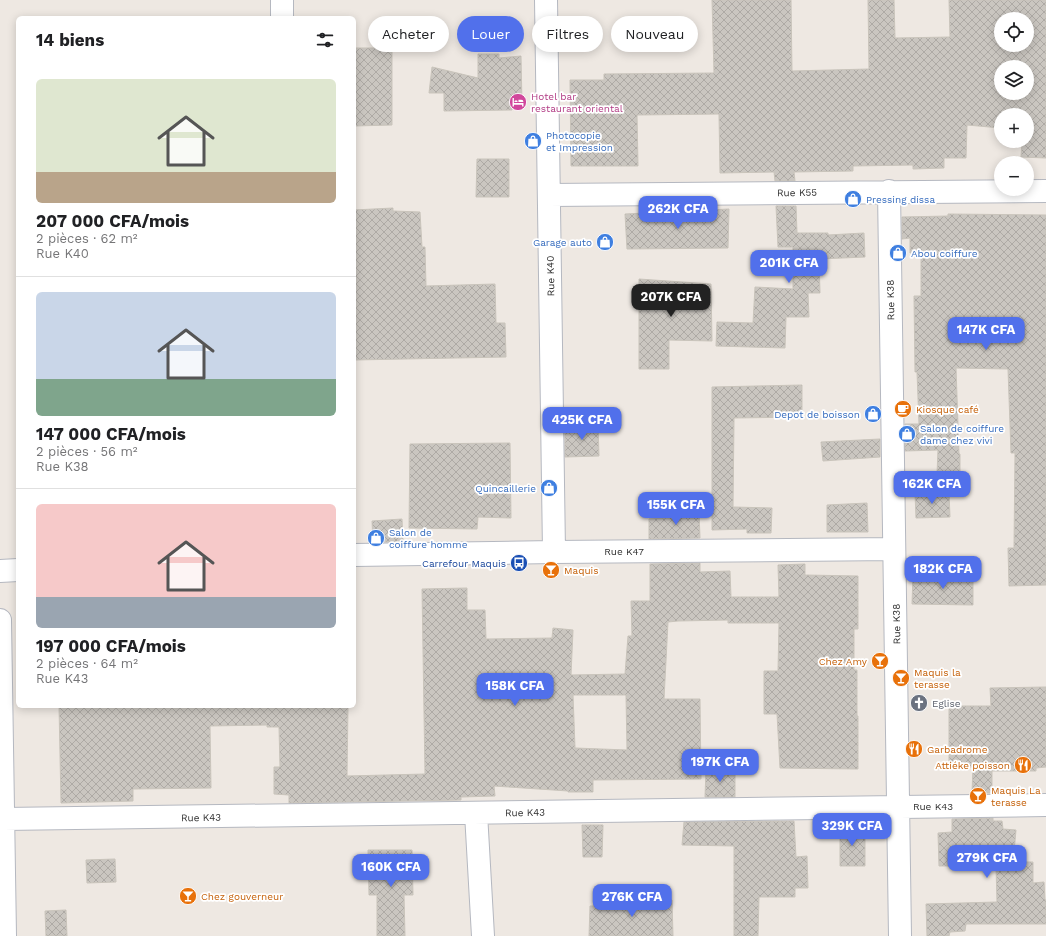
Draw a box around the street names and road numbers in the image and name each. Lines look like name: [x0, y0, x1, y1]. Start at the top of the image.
street label: Rue K55: [777, 187, 817, 198]
street label: Rue K40: [545, 256, 556, 296]
street label: Rue K38: [885, 280, 896, 320]
street label: Rue K47: [604, 546, 644, 557]
street label: Rue K38: [891, 604, 902, 644]
street label: Rue K43: [913, 801, 953, 812]
street label: Rue K43: [505, 807, 545, 818]
street label: Rue K43: [181, 812, 221, 823]

